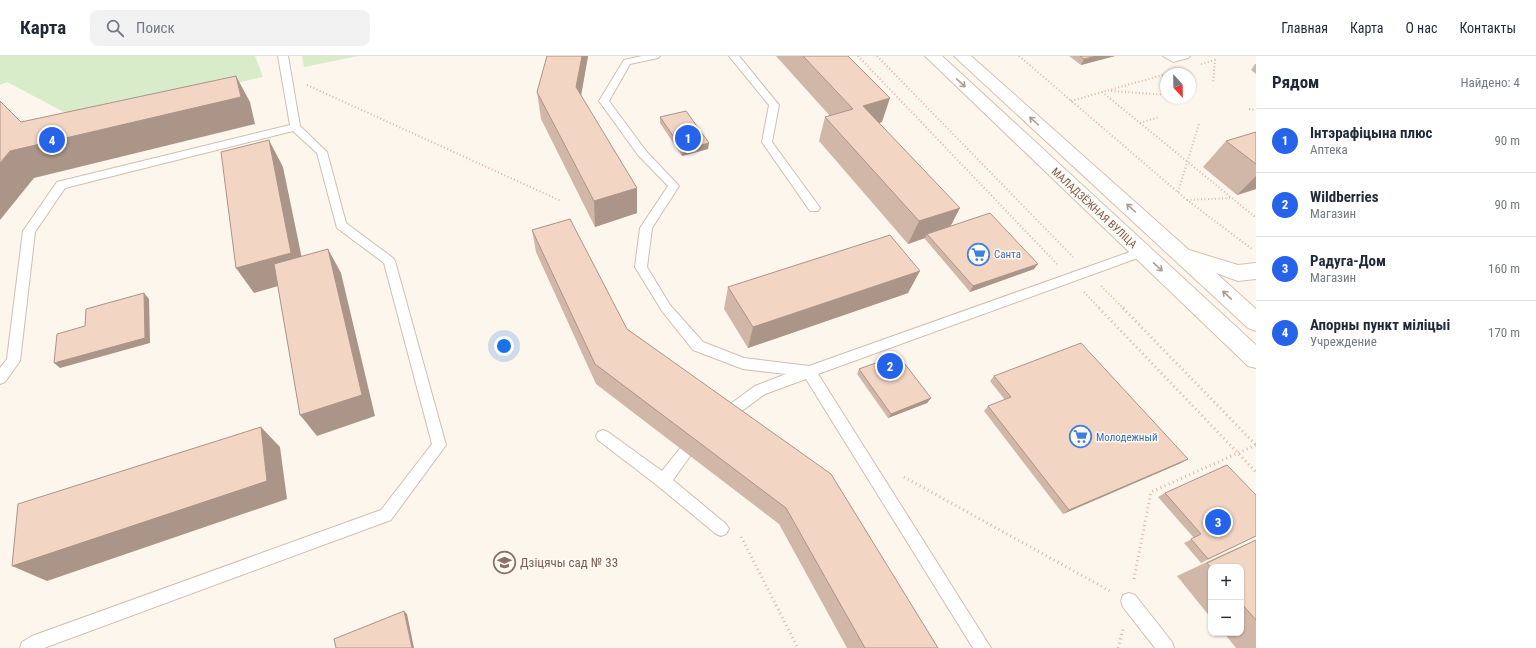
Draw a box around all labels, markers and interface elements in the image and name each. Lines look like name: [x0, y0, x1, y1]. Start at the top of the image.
search box: [90, 10, 370, 46]
text: Карта: [20, 16, 66, 39]
icon: search: [104, 17, 126, 39]
text: Поиск: [136, 19, 175, 37]
text: Главная: [1281, 20, 1328, 36]
text: Карта: [1350, 20, 1383, 36]
text: О нас: [1405, 20, 1437, 36]
text: Контакты: [1459, 20, 1516, 36]
north arrow: [1160, 68, 1196, 104]
text: Рядом: [1272, 72, 1319, 92]
text: Найдено: 4: [1460, 75, 1520, 90]
one-way arrow: [956, 78, 967, 87]
one-way arrow: [1029, 116, 1039, 126]
pin: 1: [675, 123, 701, 153]
text: Інтэрафіцына плюс: [1310, 124, 1433, 142]
pin: 4: [39, 125, 65, 155]
text: 1: [1282, 133, 1288, 148]
text: 90 m: [1494, 133, 1520, 148]
text: Аптека: [1310, 142, 1348, 157]
street label: МАЛАДЗЁЖНАЯ ВУЛІЦА: [1049, 165, 1140, 251]
text: Wildberries: [1310, 188, 1379, 206]
text: 2: [1282, 197, 1288, 212]
text: 90 m: [1494, 197, 1520, 212]
one-way arrow: [1126, 203, 1136, 212]
text: Магазин: [1310, 206, 1356, 221]
supermarket icon: Санта: [966, 241, 992, 267]
place label: Санта: [994, 248, 1021, 261]
text: Радуга-Дом: [1310, 252, 1386, 270]
text: 3: [1282, 261, 1288, 276]
text: 160 m: [1488, 261, 1520, 276]
one-way arrow: [1153, 263, 1163, 272]
text: Магазин: [1310, 270, 1356, 285]
one-way arrow: [1222, 290, 1232, 300]
text: Апорны пункт міліцыі: [1310, 316, 1450, 334]
text: 4: [1282, 325, 1288, 340]
text: 170 m: [1488, 325, 1520, 340]
text: Учреждение: [1310, 334, 1377, 349]
your location: [494, 336, 514, 356]
pin: 2: [877, 351, 903, 381]
supermarket icon: Молодежный: [1068, 424, 1094, 450]
place label: Молодежный: [1096, 431, 1158, 444]
pin: 3: [1205, 507, 1231, 537]
school or university icon: Дзіцячы сад № 33: [492, 549, 518, 575]
place label: Дзіцячы сад № 33: [520, 555, 618, 570]
map controls: [1208, 564, 1244, 636]
button: +: [1208, 564, 1244, 600]
button: −: [1208, 600, 1244, 636]

